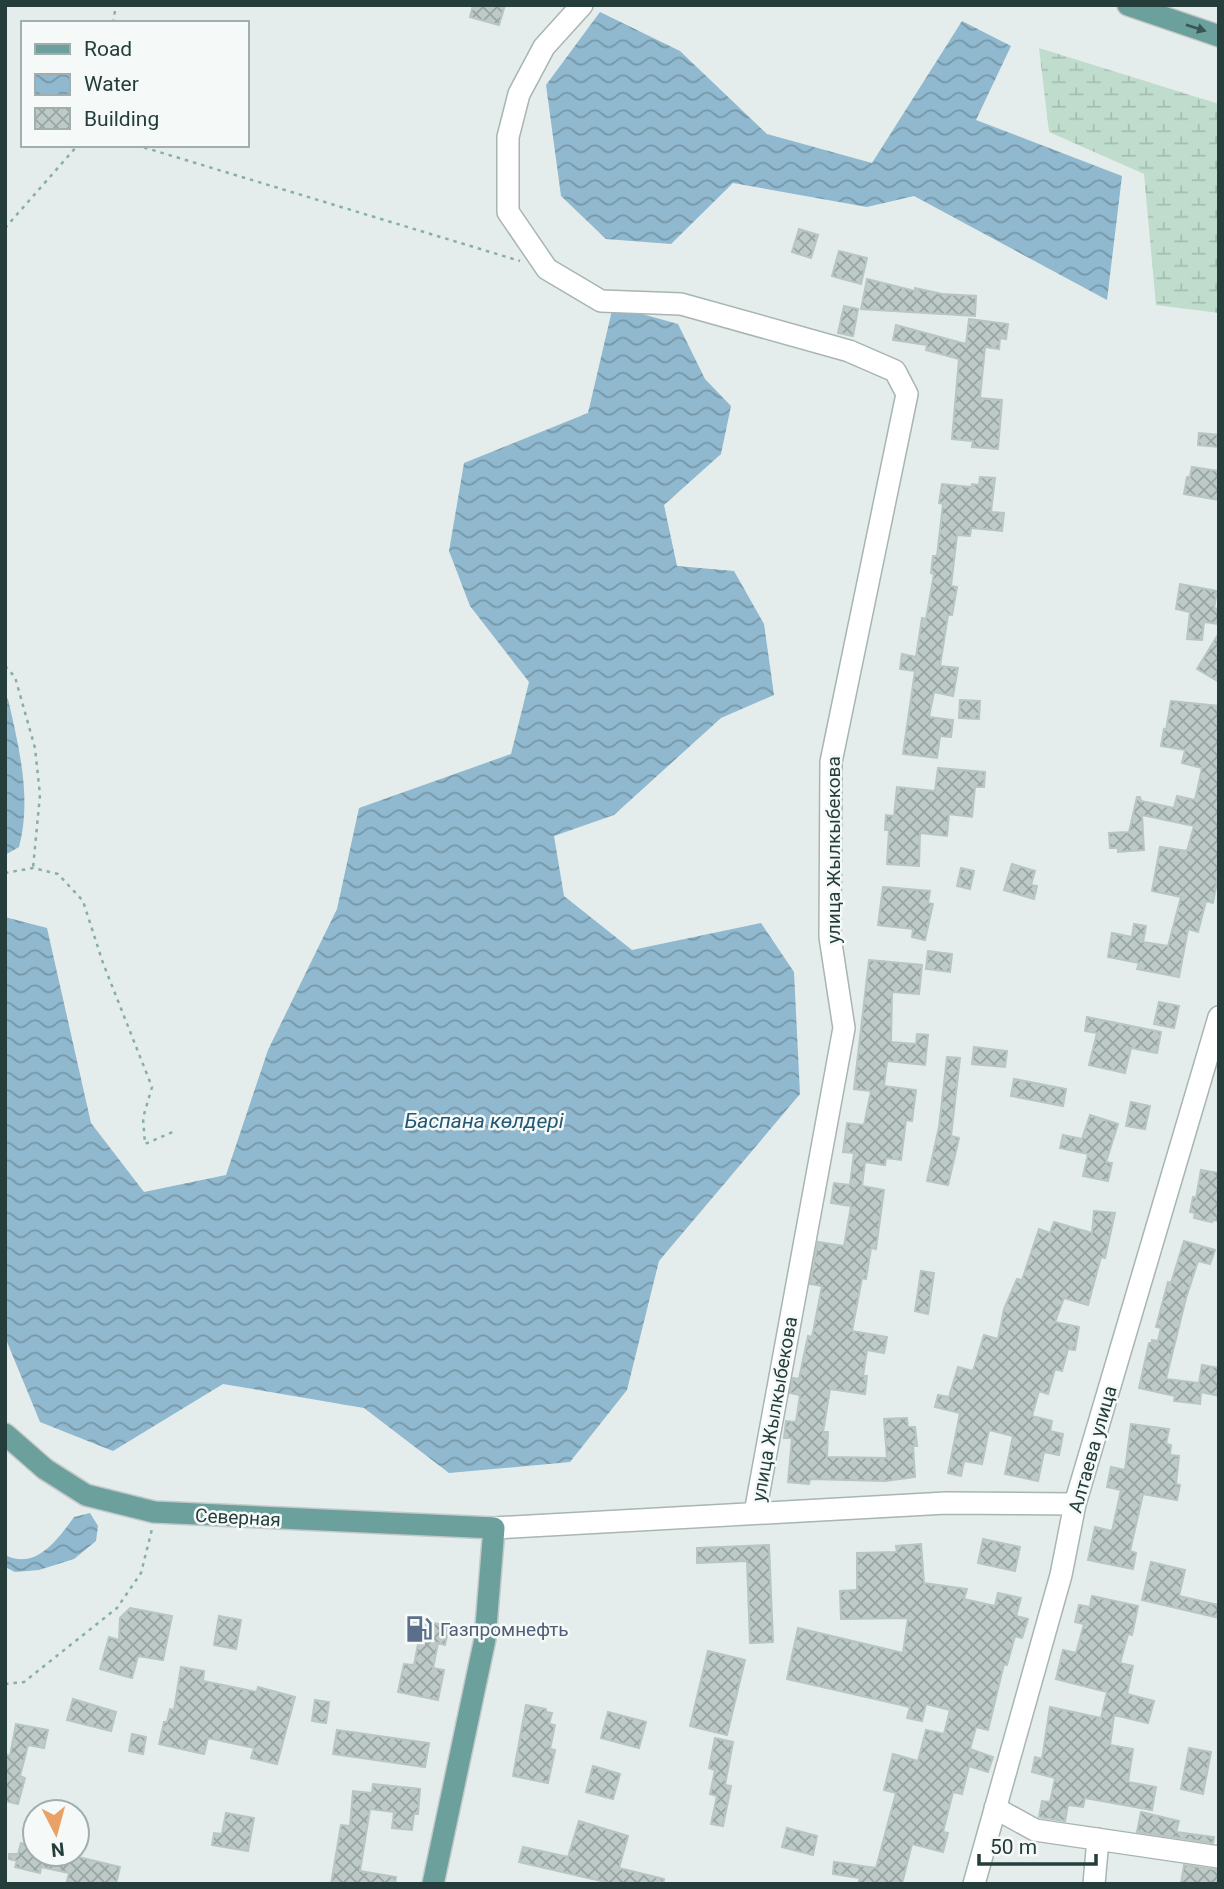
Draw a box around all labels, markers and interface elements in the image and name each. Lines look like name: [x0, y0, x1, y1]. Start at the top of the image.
legend: [21, 21, 248, 147]
one-way arrow: [1186, 23, 1207, 34]
text: Road: [84, 37, 132, 61]
text: Water: [84, 72, 139, 96]
text: Building: [84, 107, 159, 131]
street label: улица Жылкыбекова: [822, 756, 845, 944]
water label: Баспана көлдері: [404, 1109, 564, 1133]
street label: улица Жылкыбекова: [747, 1315, 802, 1503]
street label: Алтаева улица: [1063, 1383, 1122, 1515]
street label: Северная: [195, 1504, 281, 1531]
fuel station icon: Газпромнефть: [404, 1614, 434, 1644]
place label: Газпромнефть: [440, 1618, 569, 1641]
north arrow: [21, 1798, 91, 1868]
scale bar: [979, 1822, 1096, 1866]
text: 50 m: [990, 1835, 1037, 1859]
text: N: [50, 1837, 66, 1862]

